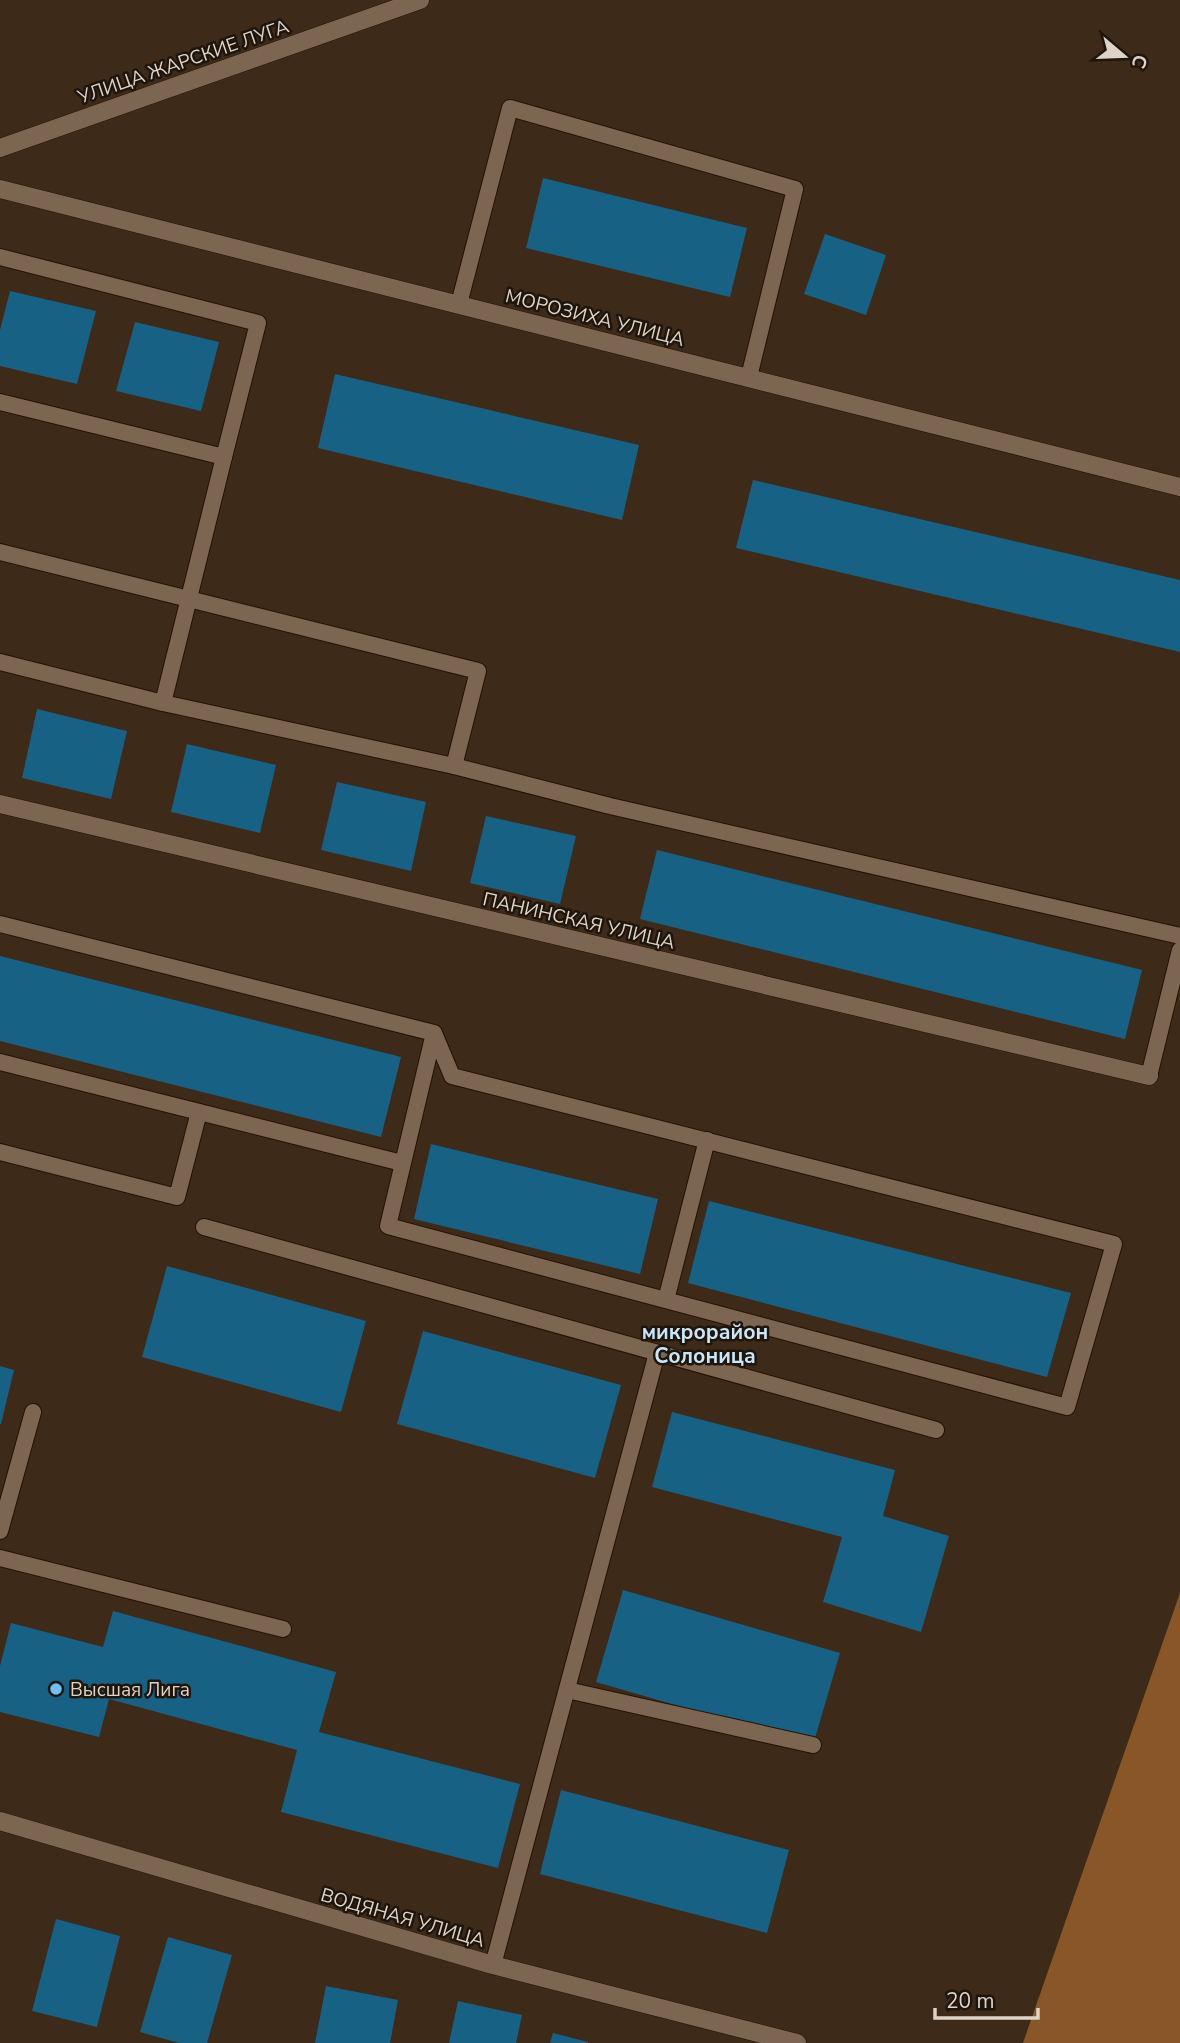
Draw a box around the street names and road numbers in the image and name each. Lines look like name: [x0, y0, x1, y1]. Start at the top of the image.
street label: УЛИЦА ЖАРСКИЕ ЛУГА: [73, 14, 292, 111]
street label: МОРОЗИХА УЛИЦА: [503, 283, 687, 353]
street label: ПАНИНСКАЯ УЛИЦА: [480, 886, 678, 956]
street label: ВОДЯНАЯ УЛИЦА: [318, 1882, 488, 1954]

